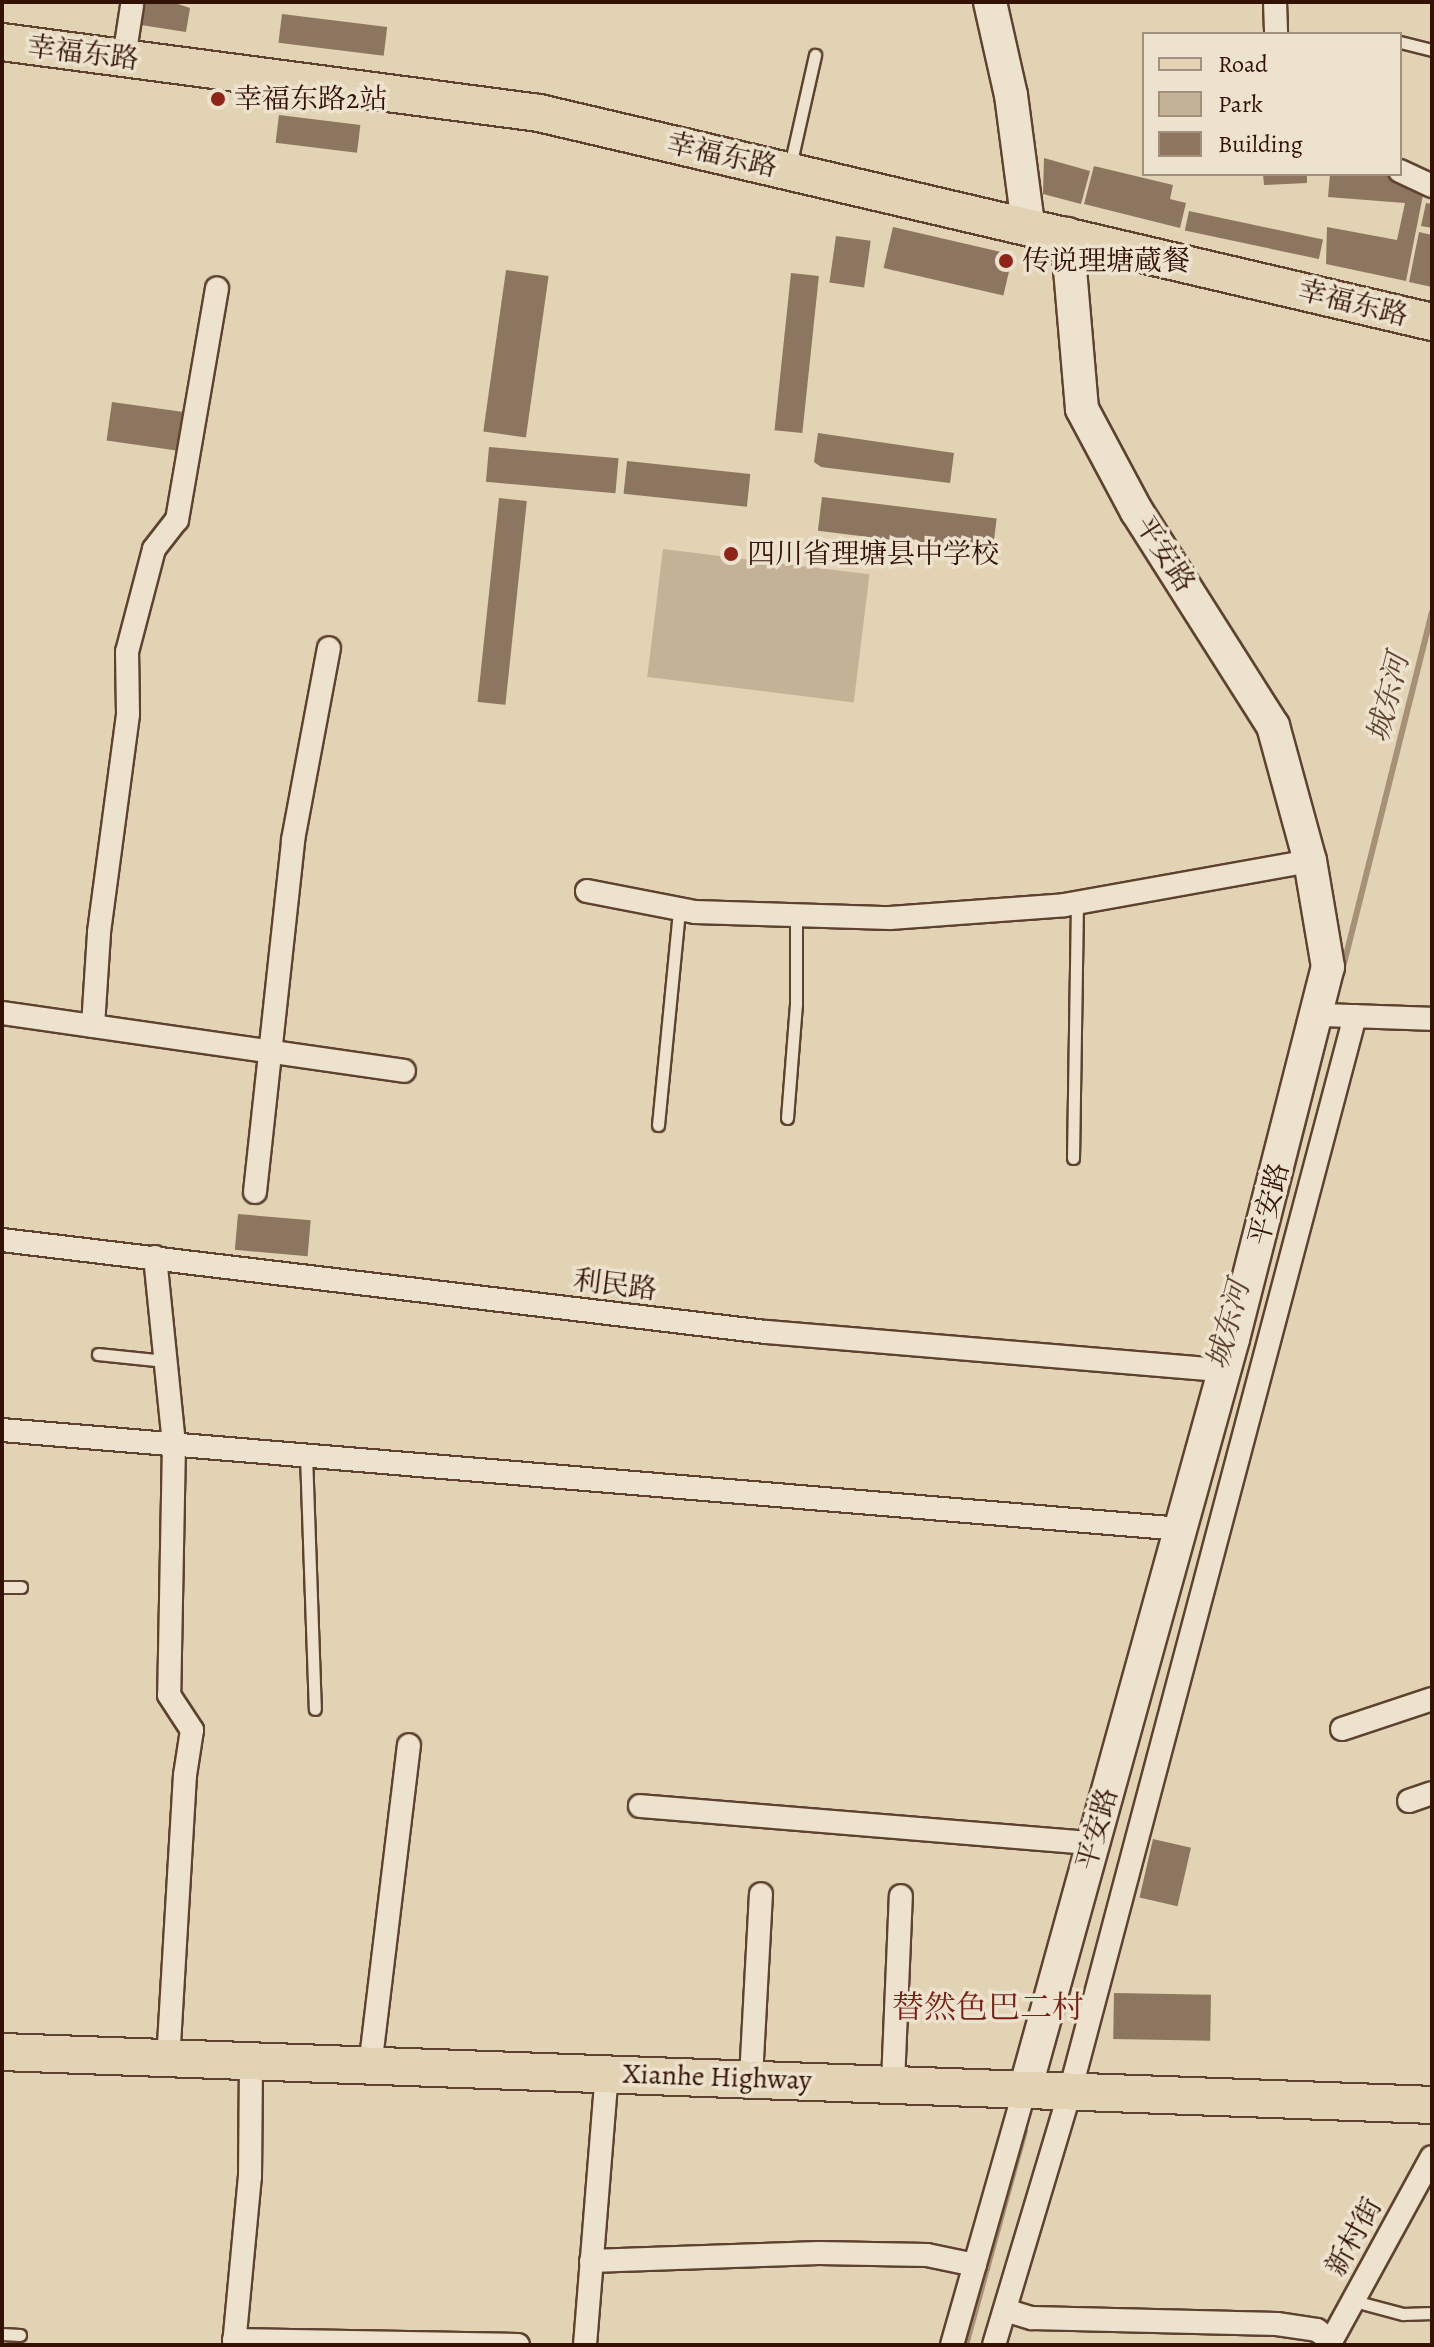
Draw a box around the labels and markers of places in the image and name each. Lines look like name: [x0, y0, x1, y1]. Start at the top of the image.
place label: 幸福东路2站: [234, 82, 387, 116]
marker: 幸福东路2站: [209, 90, 227, 108]
place label: 传说理塘蔵餐: [1022, 244, 1190, 278]
marker: 传说理塘蔵餐: [997, 252, 1015, 270]
place label: 四川省理塘县中学校: [747, 537, 999, 571]
marker: 四川省理塘县中学校: [722, 545, 740, 563]

